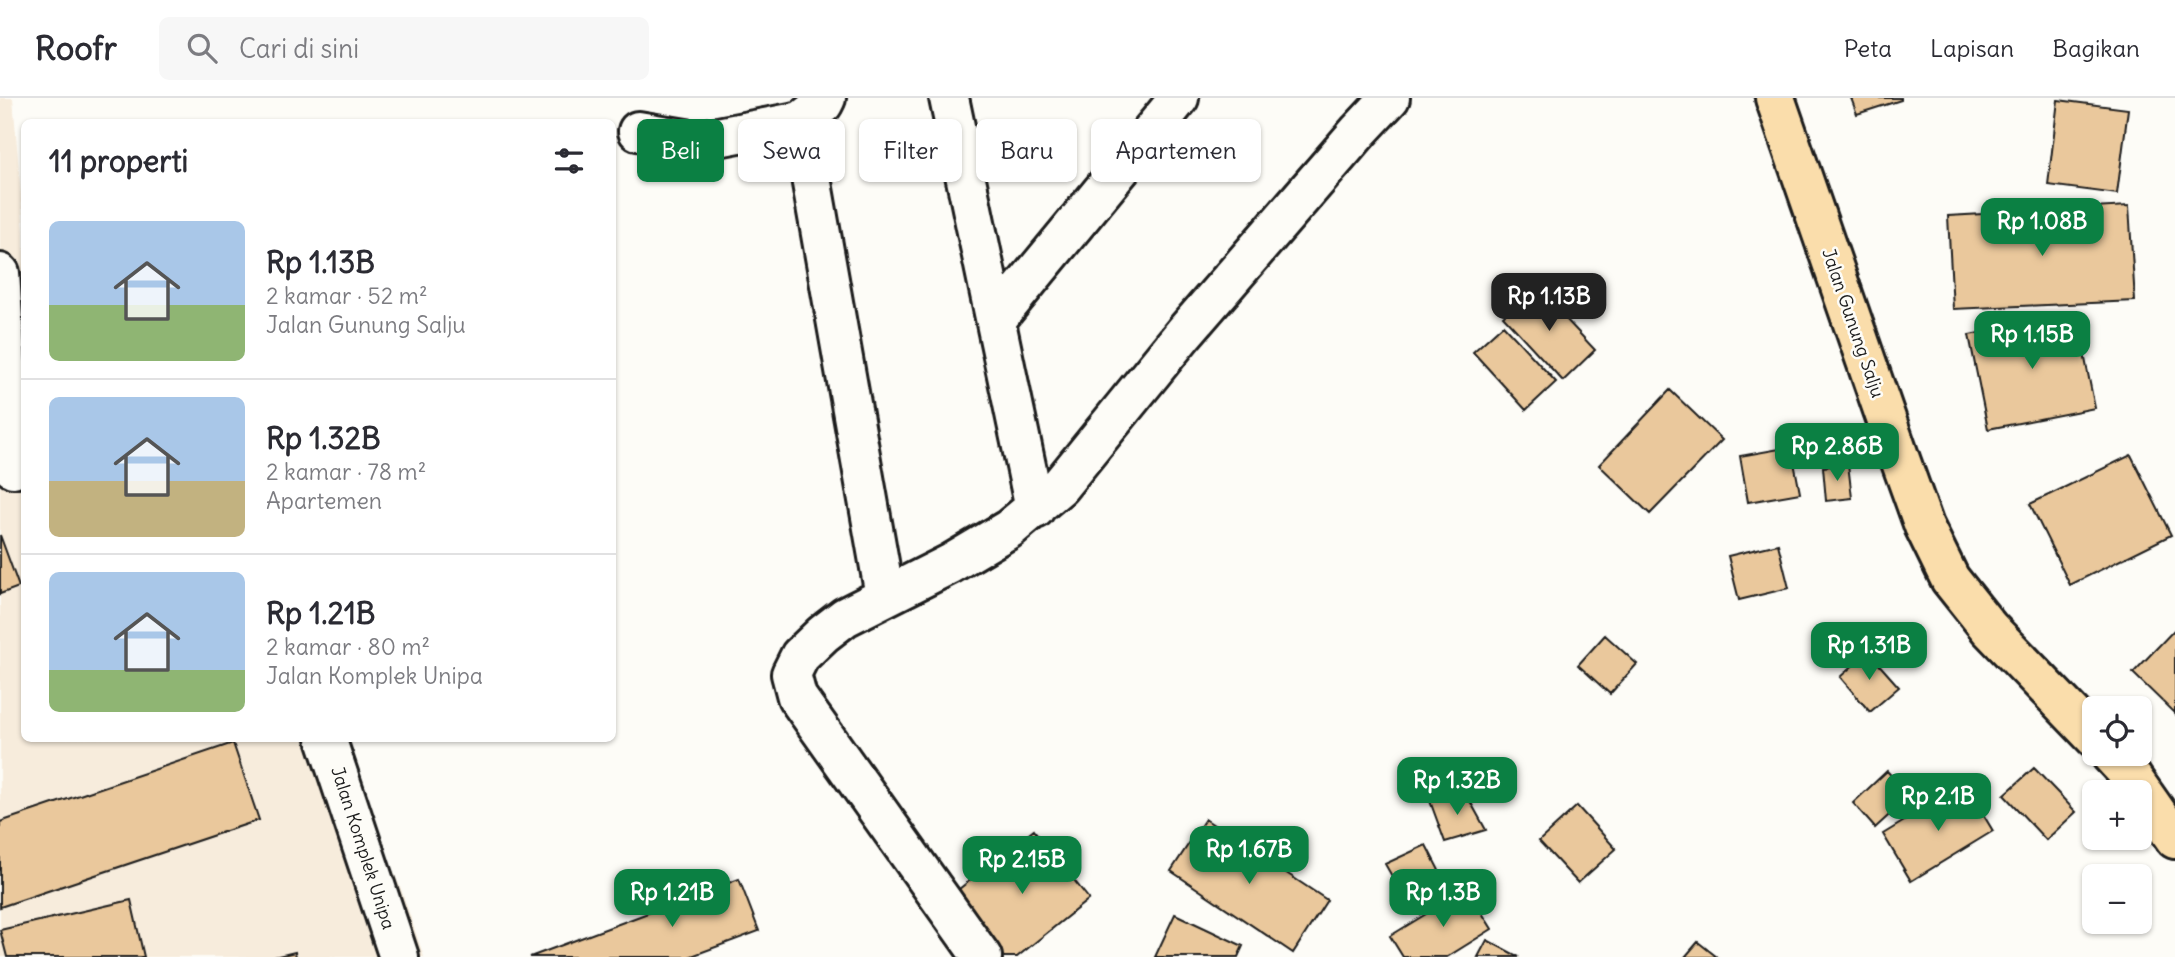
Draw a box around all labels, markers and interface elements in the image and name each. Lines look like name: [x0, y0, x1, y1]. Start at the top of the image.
search box: [159, 17, 649, 80]
text: Roofr: [35, 27, 117, 69]
icon: search: [183, 29, 221, 67]
text: Cari di sini: [239, 32, 359, 65]
text: Peta: [1844, 33, 1892, 63]
text: Lapisan: [1930, 33, 2014, 63]
text: Bagikan: [2052, 33, 2140, 63]
chip: Beli: [637, 119, 724, 182]
chip: Sewa: [738, 119, 845, 182]
chip: Filter: [859, 119, 962, 182]
chip: Baru: [976, 119, 1077, 182]
chip: Apartemen: [1091, 119, 1261, 182]
text: 11 properti: [49, 142, 188, 180]
icon: filters: [550, 142, 588, 180]
pin: Rp 1.08B: [1970, 198, 2114, 258]
text: Rp 1.08B: [1997, 206, 2087, 235]
text: Rp 1.13B: [266, 243, 375, 281]
street label: Jalan Gunung Salju: [1817, 245, 1890, 401]
icon: home: [105, 249, 189, 333]
pin: Rp 1.13B: [1477, 274, 1621, 333]
text: 2 kamar · 52 m²: [266, 281, 428, 310]
text: Rp 1.13B: [1507, 281, 1591, 310]
text: Jalan Gunung Salju: [266, 310, 466, 339]
pin: Rp 1.15B: [1960, 312, 2104, 371]
text: Rp 1.15B: [1990, 319, 2074, 348]
text: Rp 1.32B: [266, 419, 381, 457]
pin: Rp 2.86B: [1765, 424, 1909, 483]
icon: home: [105, 425, 189, 509]
text: Rp 2.86B: [1791, 431, 1883, 460]
text: 2 kamar · 78 m²: [266, 457, 426, 486]
text: Apartemen: [266, 486, 382, 515]
text: Rp 1.21B: [266, 594, 375, 632]
icon: home: [105, 600, 189, 684]
pin: Rp 1.31B: [1797, 622, 1941, 682]
text: Rp 1.31B: [1827, 630, 1911, 659]
text: 2 kamar · 80 m²: [266, 632, 430, 661]
text: Jalan Komplek Unipa: [266, 661, 483, 690]
map controls: [2082, 696, 2152, 934]
button: locate: [2082, 696, 2152, 766]
pin: Rp 1.32B: [1385, 758, 1529, 817]
street label: Jalan Komplek Unipa: [326, 764, 401, 932]
text: Rp 1.32B: [1413, 765, 1501, 794]
pin: Rp 2.1B: [1873, 774, 2003, 833]
button: +: [2082, 780, 2152, 850]
text: Rp 2.1B: [1901, 781, 1975, 810]
pin: Rp 1.67B: [1177, 826, 1321, 886]
text: Rp 1.67B: [1206, 834, 1292, 863]
pin: Rp 2.15B: [950, 836, 1094, 896]
text: Rp 2.15B: [978, 844, 1066, 873]
button: −: [2082, 864, 2152, 934]
pin: Rp 1.21B: [600, 870, 744, 929]
pin: Rp 1.3B: [1378, 870, 1508, 929]
text: Rp 1.21B: [630, 877, 714, 906]
text: Rp 1.3B: [1405, 877, 1481, 906]

